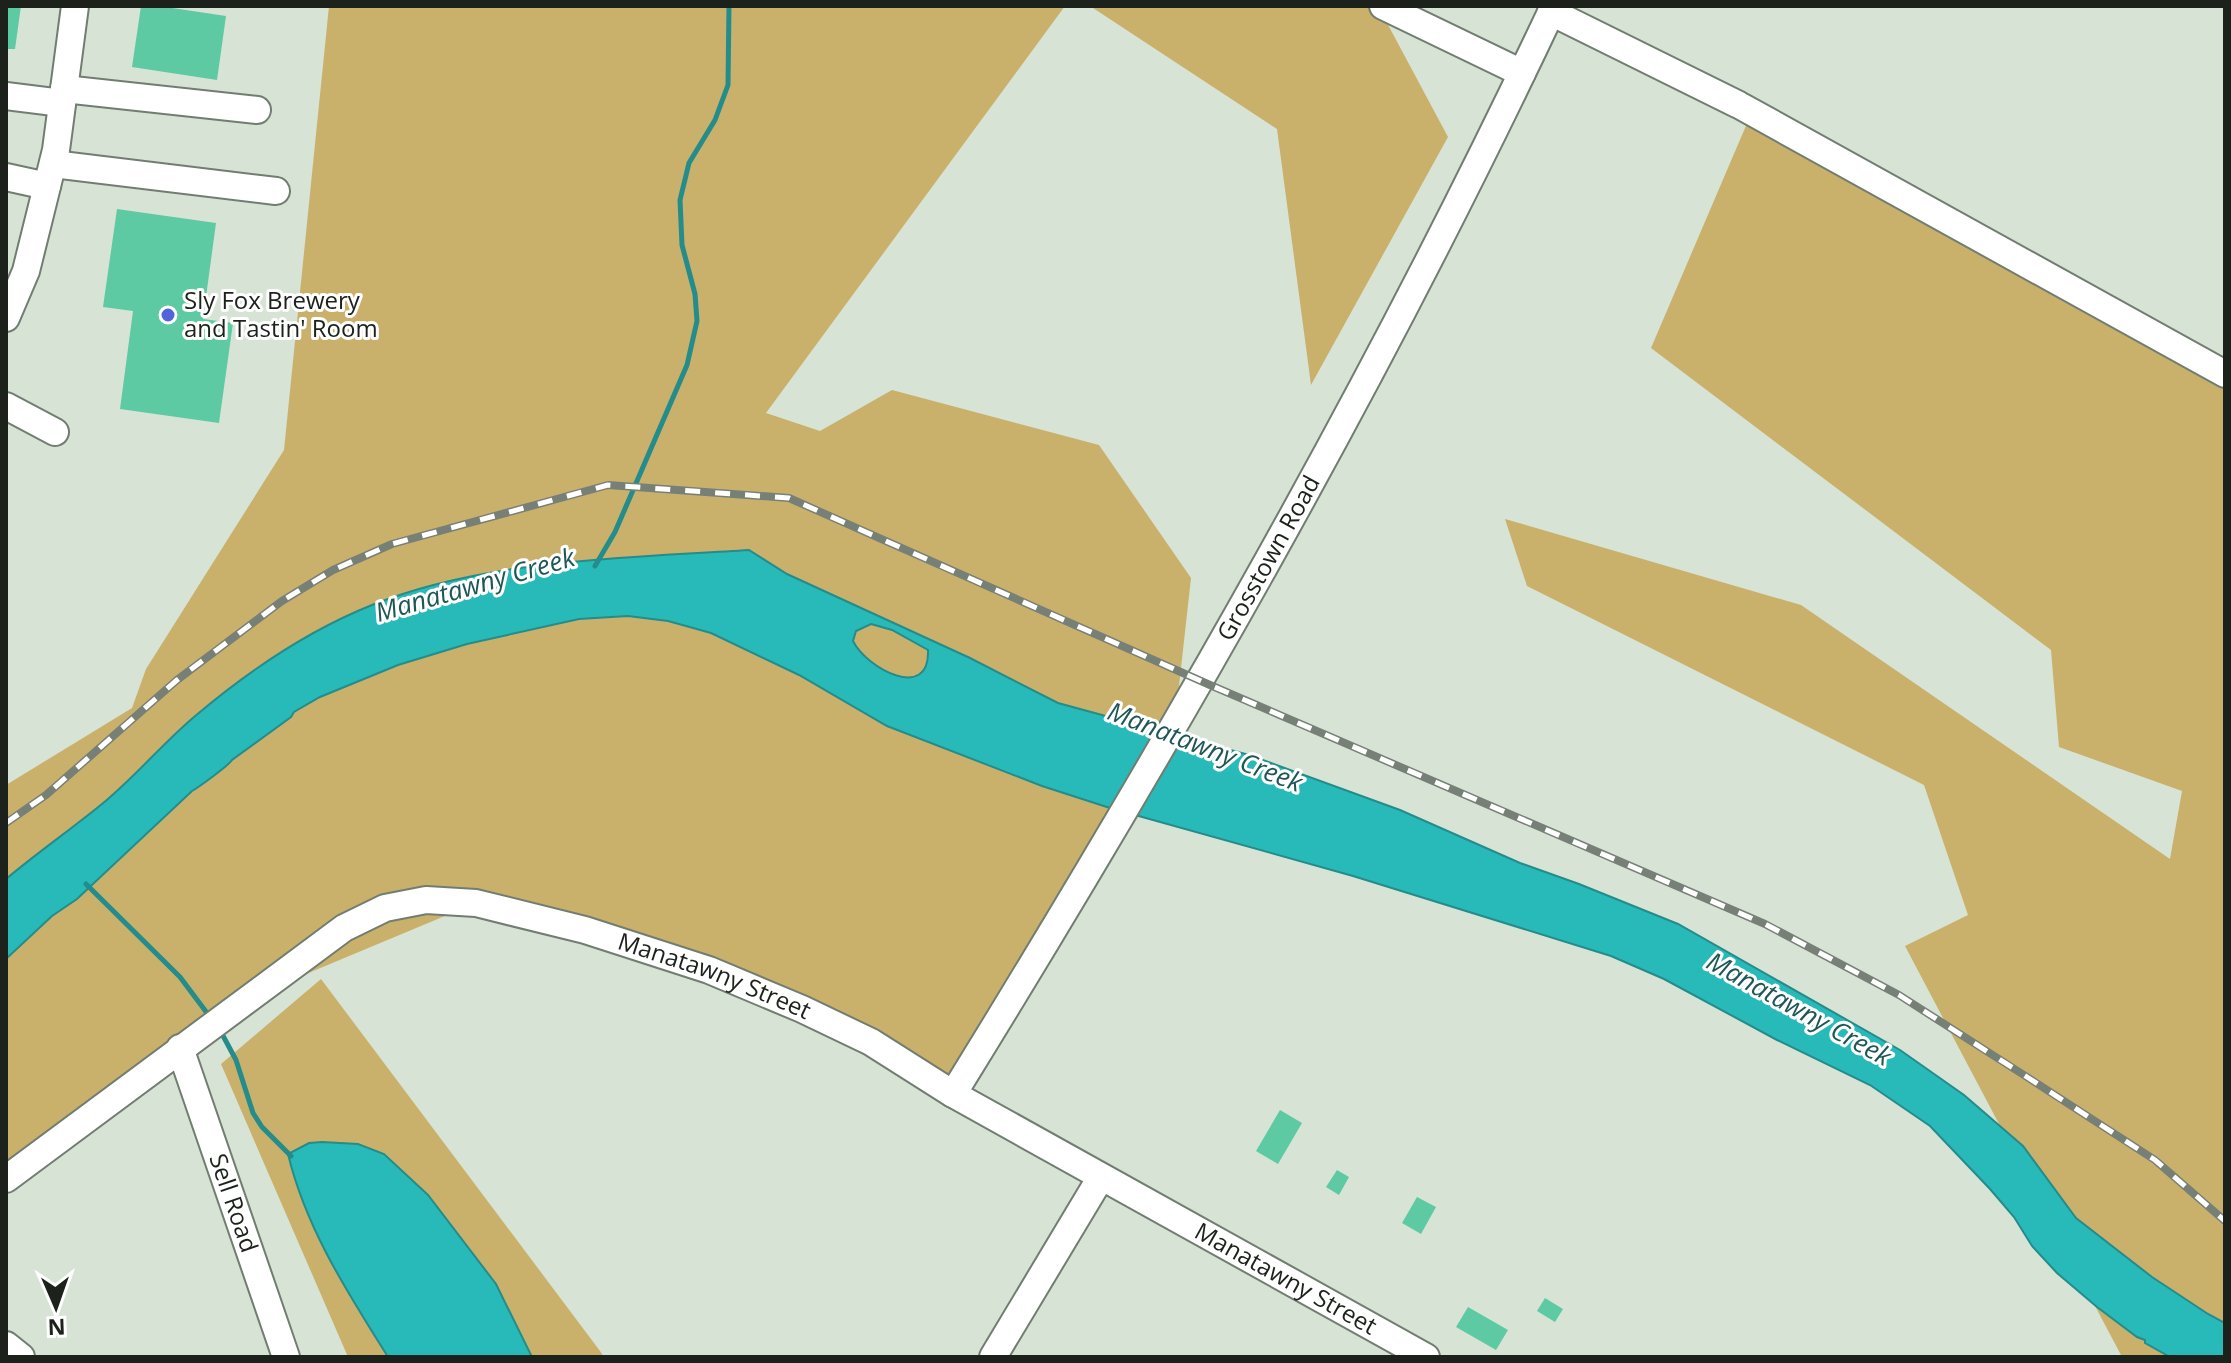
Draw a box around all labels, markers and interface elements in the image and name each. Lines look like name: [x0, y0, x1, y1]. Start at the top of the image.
place label: Sly Fox Brewery and Tastin' Room: [184, 283, 378, 344]
marker: Sly Fox Brewery and Tastin' Room: [159, 306, 177, 324]
street label: Grosstown Road: [1208, 469, 1327, 646]
water label: Manatawny Creek: [371, 538, 580, 630]
water label: Manatawny Creek: [1103, 692, 1309, 800]
street label: Manatawny Street: [614, 924, 817, 1026]
water label: Manatawny Creek: [1701, 942, 1899, 1074]
street label: Sell Road: [202, 1149, 267, 1256]
street label: Manatawny Street: [1189, 1214, 1383, 1341]
north arrow: [16, 1267, 96, 1347]
text: N: [47, 1313, 66, 1343]

